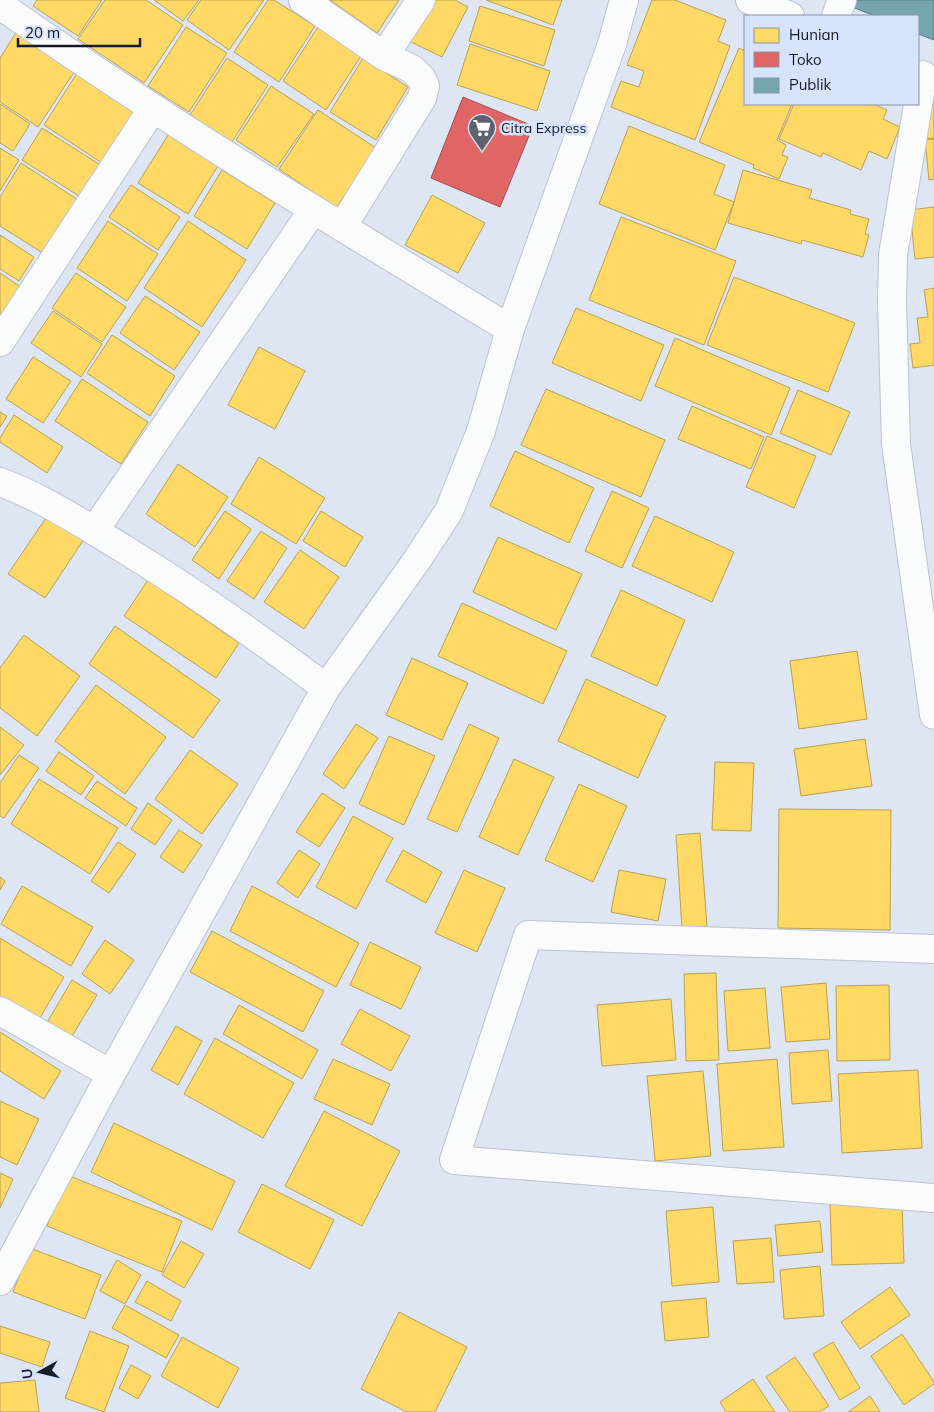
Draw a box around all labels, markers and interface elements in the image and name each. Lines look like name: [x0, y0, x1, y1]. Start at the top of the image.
scale bar: [18, 15, 140, 47]
legend: [744, 15, 919, 105]
text: 20 m: [25, 23, 60, 42]
text: Hunian: [789, 25, 839, 44]
text: Toko: [789, 50, 822, 69]
text: Publik: [789, 75, 831, 94]
supermarket icon: Citra Express: [467, 113, 497, 152]
place label: Citra Express: [501, 119, 587, 137]
north arrow: [15, 1347, 65, 1397]
text: U: [17, 1367, 37, 1380]

